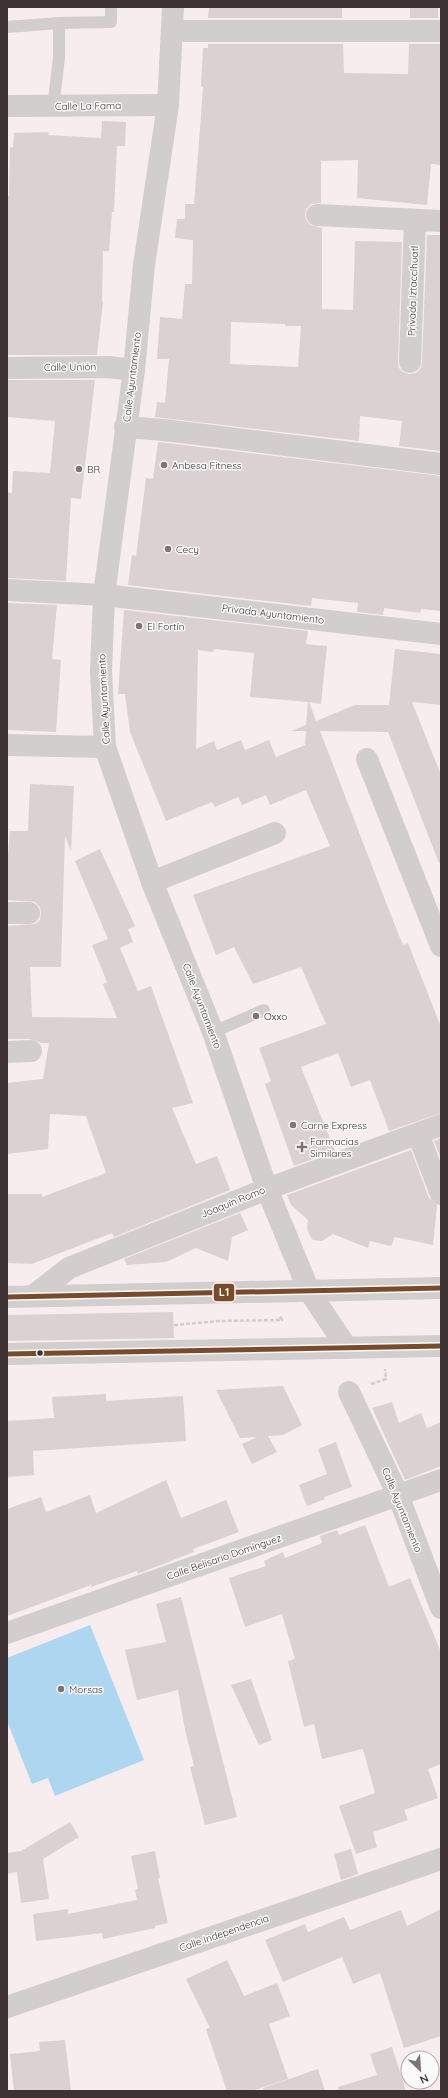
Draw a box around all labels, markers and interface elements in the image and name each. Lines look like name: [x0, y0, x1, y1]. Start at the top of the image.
street label: Calle La Fama: [55, 99, 121, 113]
street label: Privada Iztaccíhuatl: [405, 246, 421, 336]
street label: Calle Ayuntamiento: [120, 331, 144, 423]
street label: Calle Unión: [44, 360, 96, 374]
place label: Anbesa Fitness: [172, 459, 242, 472]
marker: Anbesa Fitness: [159, 460, 169, 470]
place label: BR: [87, 463, 101, 476]
marker: BR: [74, 464, 84, 474]
place label: Cecy: [176, 543, 199, 556]
marker: Cecy: [163, 544, 173, 554]
street label: Privada Ayuntamiento: [221, 601, 325, 627]
place label: El Fortín: [147, 620, 184, 633]
marker: El Fortín: [134, 621, 144, 631]
street label: Calle Ayuntamiento: [95, 654, 113, 744]
street label: Calle Ayuntamiento: [180, 961, 224, 1051]
place label: Oxxo: [264, 1010, 287, 1023]
marker: Oxxo: [251, 1011, 261, 1021]
place label: Carne Express: [301, 1119, 367, 1132]
marker: Carne Express: [288, 1120, 298, 1130]
place label: Farmacias Similares: [310, 1135, 359, 1160]
marker: Farmacias Similares: [297, 1142, 307, 1152]
street label: Joaquín Romo: [199, 1183, 267, 1221]
line badge: L1: [213, 1283, 235, 1302]
text: L1: [219, 1285, 229, 1299]
unlabelled marker: [35, 1348, 45, 1358]
street label: Calle Ayuntamiento: [379, 1466, 425, 1554]
street label: Calle Belisario Domínguez: [165, 1531, 283, 1583]
place label: Morsas: [69, 1683, 103, 1696]
marker: Morsas: [56, 1684, 66, 1694]
street label: Calle Independencia: [178, 1912, 270, 1954]
north arrow: [400, 2050, 440, 2090]
text: N: [418, 2071, 431, 2087]

